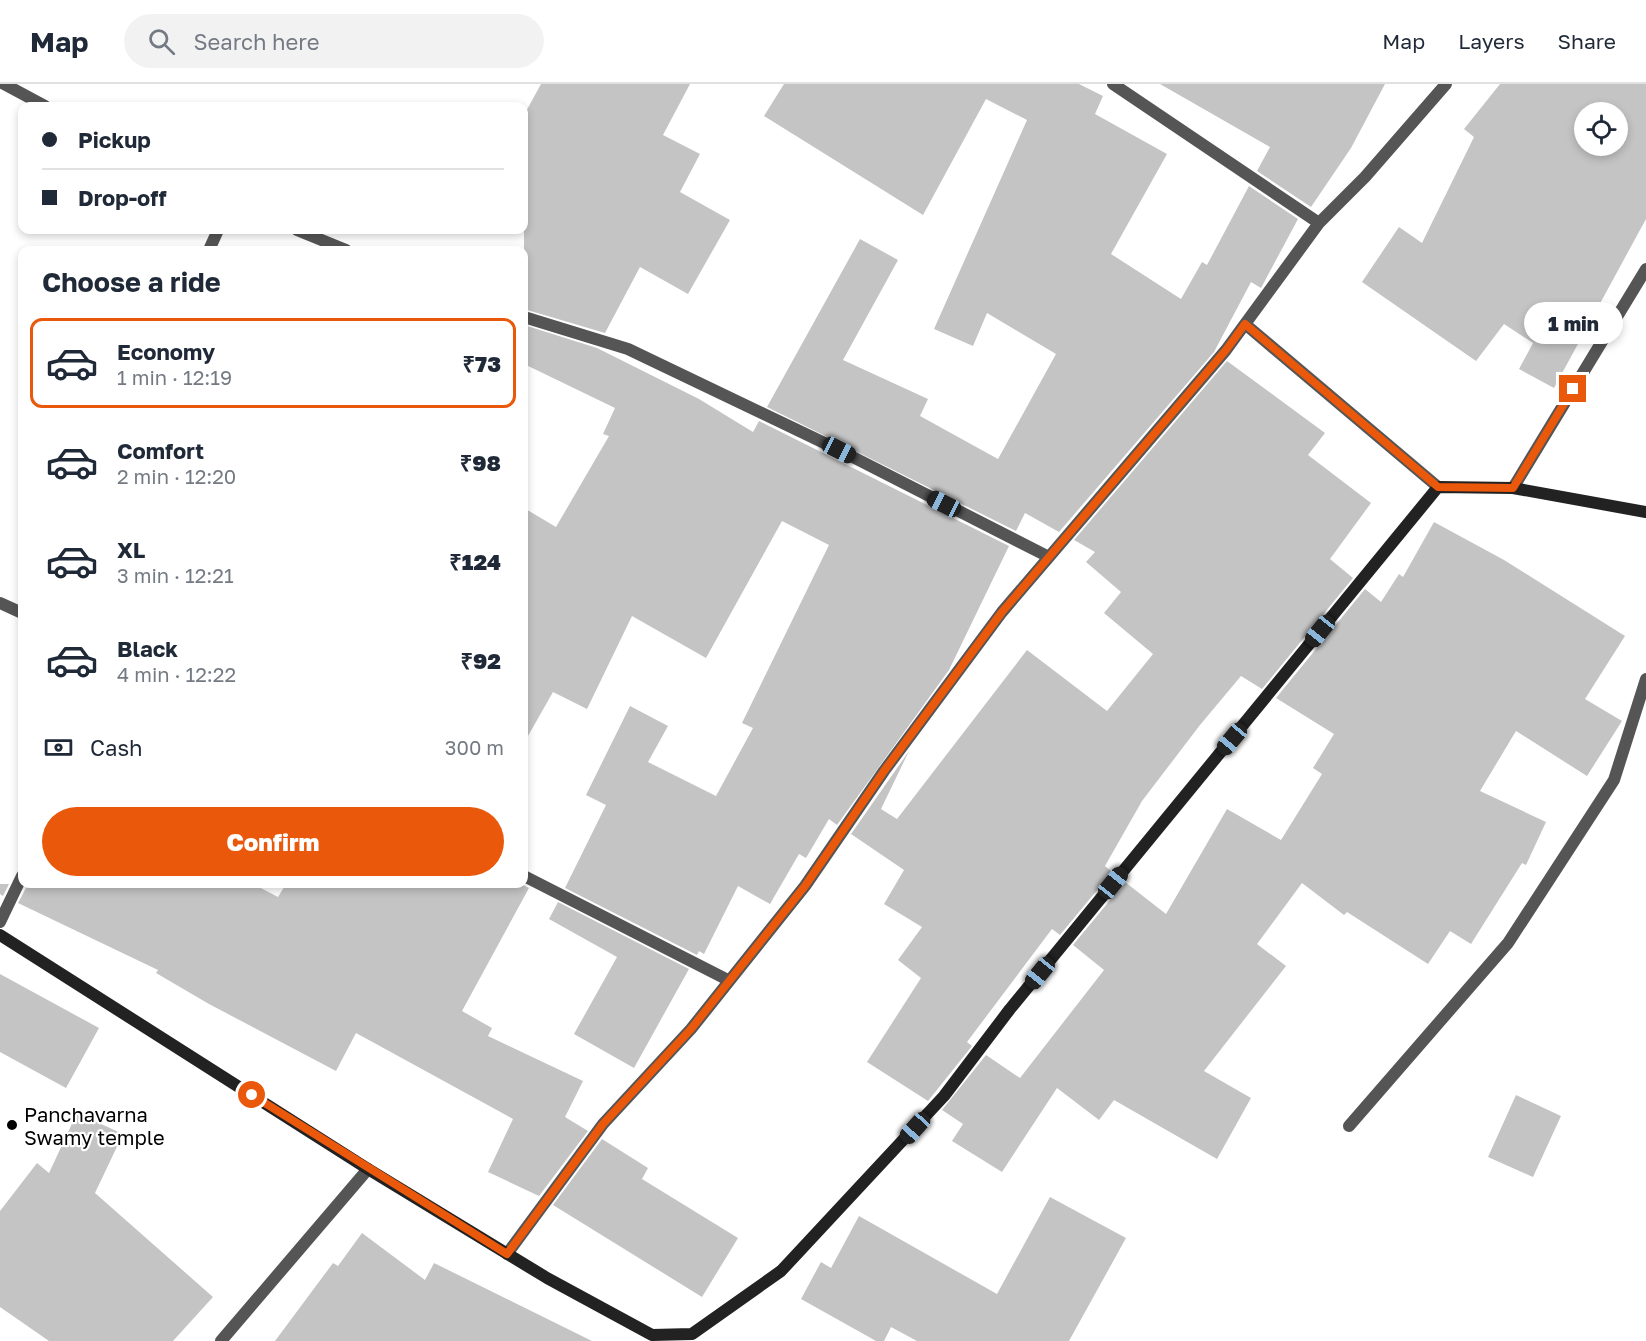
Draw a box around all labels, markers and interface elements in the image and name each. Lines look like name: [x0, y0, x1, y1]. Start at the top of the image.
search box: [124, 14, 544, 68]
text: Map: [30, 25, 88, 58]
icon: search: [145, 25, 178, 58]
text: Search here: [193, 28, 319, 55]
text: Map: [1382, 28, 1425, 54]
text: Layers: [1458, 28, 1525, 54]
text: Share: [1558, 28, 1616, 54]
map controls: [1574, 102, 1628, 156]
button: locate: [1574, 102, 1628, 156]
text: Pickup: [78, 126, 151, 153]
text: Drop-off: [78, 184, 167, 211]
text: Choose a ride: [42, 266, 221, 298]
callout: 1 min: [1524, 302, 1622, 344]
text: 1 min: [1548, 311, 1599, 335]
icon: car: [45, 336, 99, 390]
text: Economy: [117, 338, 215, 365]
text: ₹73: [463, 350, 501, 377]
text: 1 min · 12:19: [117, 365, 232, 389]
route end: [1559, 375, 1586, 402]
car: [819, 434, 859, 466]
icon: car: [45, 435, 99, 489]
text: Comfort: [117, 437, 204, 464]
text: ₹98: [460, 449, 501, 476]
text: 2 min · 12:20: [117, 464, 236, 488]
car: [924, 488, 964, 520]
icon: car: [45, 534, 99, 588]
text: XL: [117, 536, 145, 563]
text: ₹124: [449, 548, 501, 575]
text: 3 min · 12:21: [117, 563, 234, 587]
car: [1302, 611, 1338, 651]
icon: car: [45, 633, 99, 687]
text: Black: [117, 635, 178, 662]
text: ₹92: [460, 647, 501, 674]
text: 4 min · 12:22: [117, 662, 236, 686]
car: [1214, 719, 1250, 759]
icon: cash: [42, 731, 75, 764]
text: Cash: [90, 734, 143, 761]
text: 300 m: [445, 735, 504, 759]
button: Confirm: [42, 807, 504, 876]
car: [1095, 863, 1131, 903]
car: [1022, 953, 1058, 993]
route start: [238, 1081, 265, 1108]
place label: Panchavarna Swamy temple: [24, 1102, 165, 1149]
car: [896, 1109, 934, 1147]
marker: Panchavarna Swamy temple: [5, 1118, 19, 1132]

